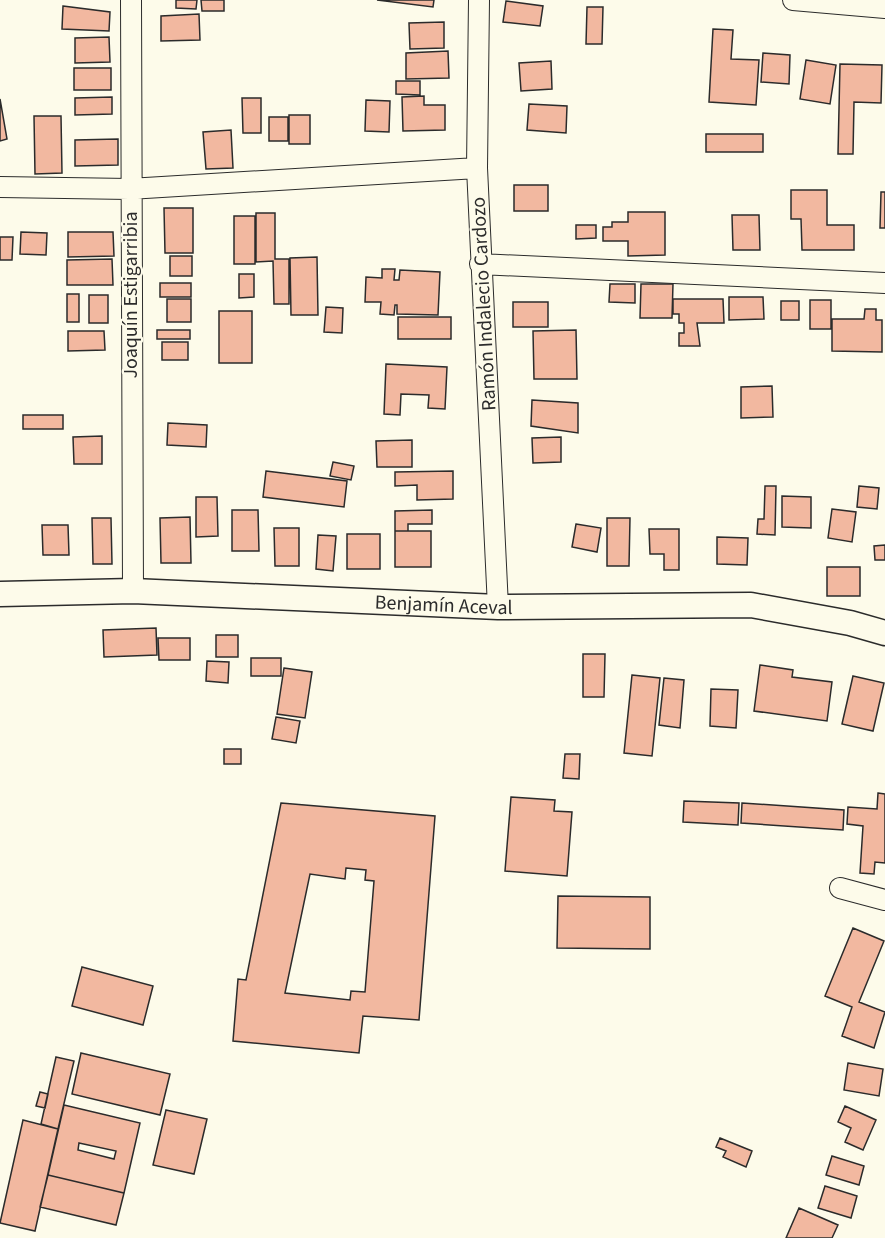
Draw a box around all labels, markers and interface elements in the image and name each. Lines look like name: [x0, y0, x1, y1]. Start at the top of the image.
street label: Ramón Indalecio Cardozo: [464, 196, 504, 412]
street label: Joaquín Estigarribia: [117, 212, 145, 378]
street label: Benjamín Aceval: [374, 589, 513, 622]

